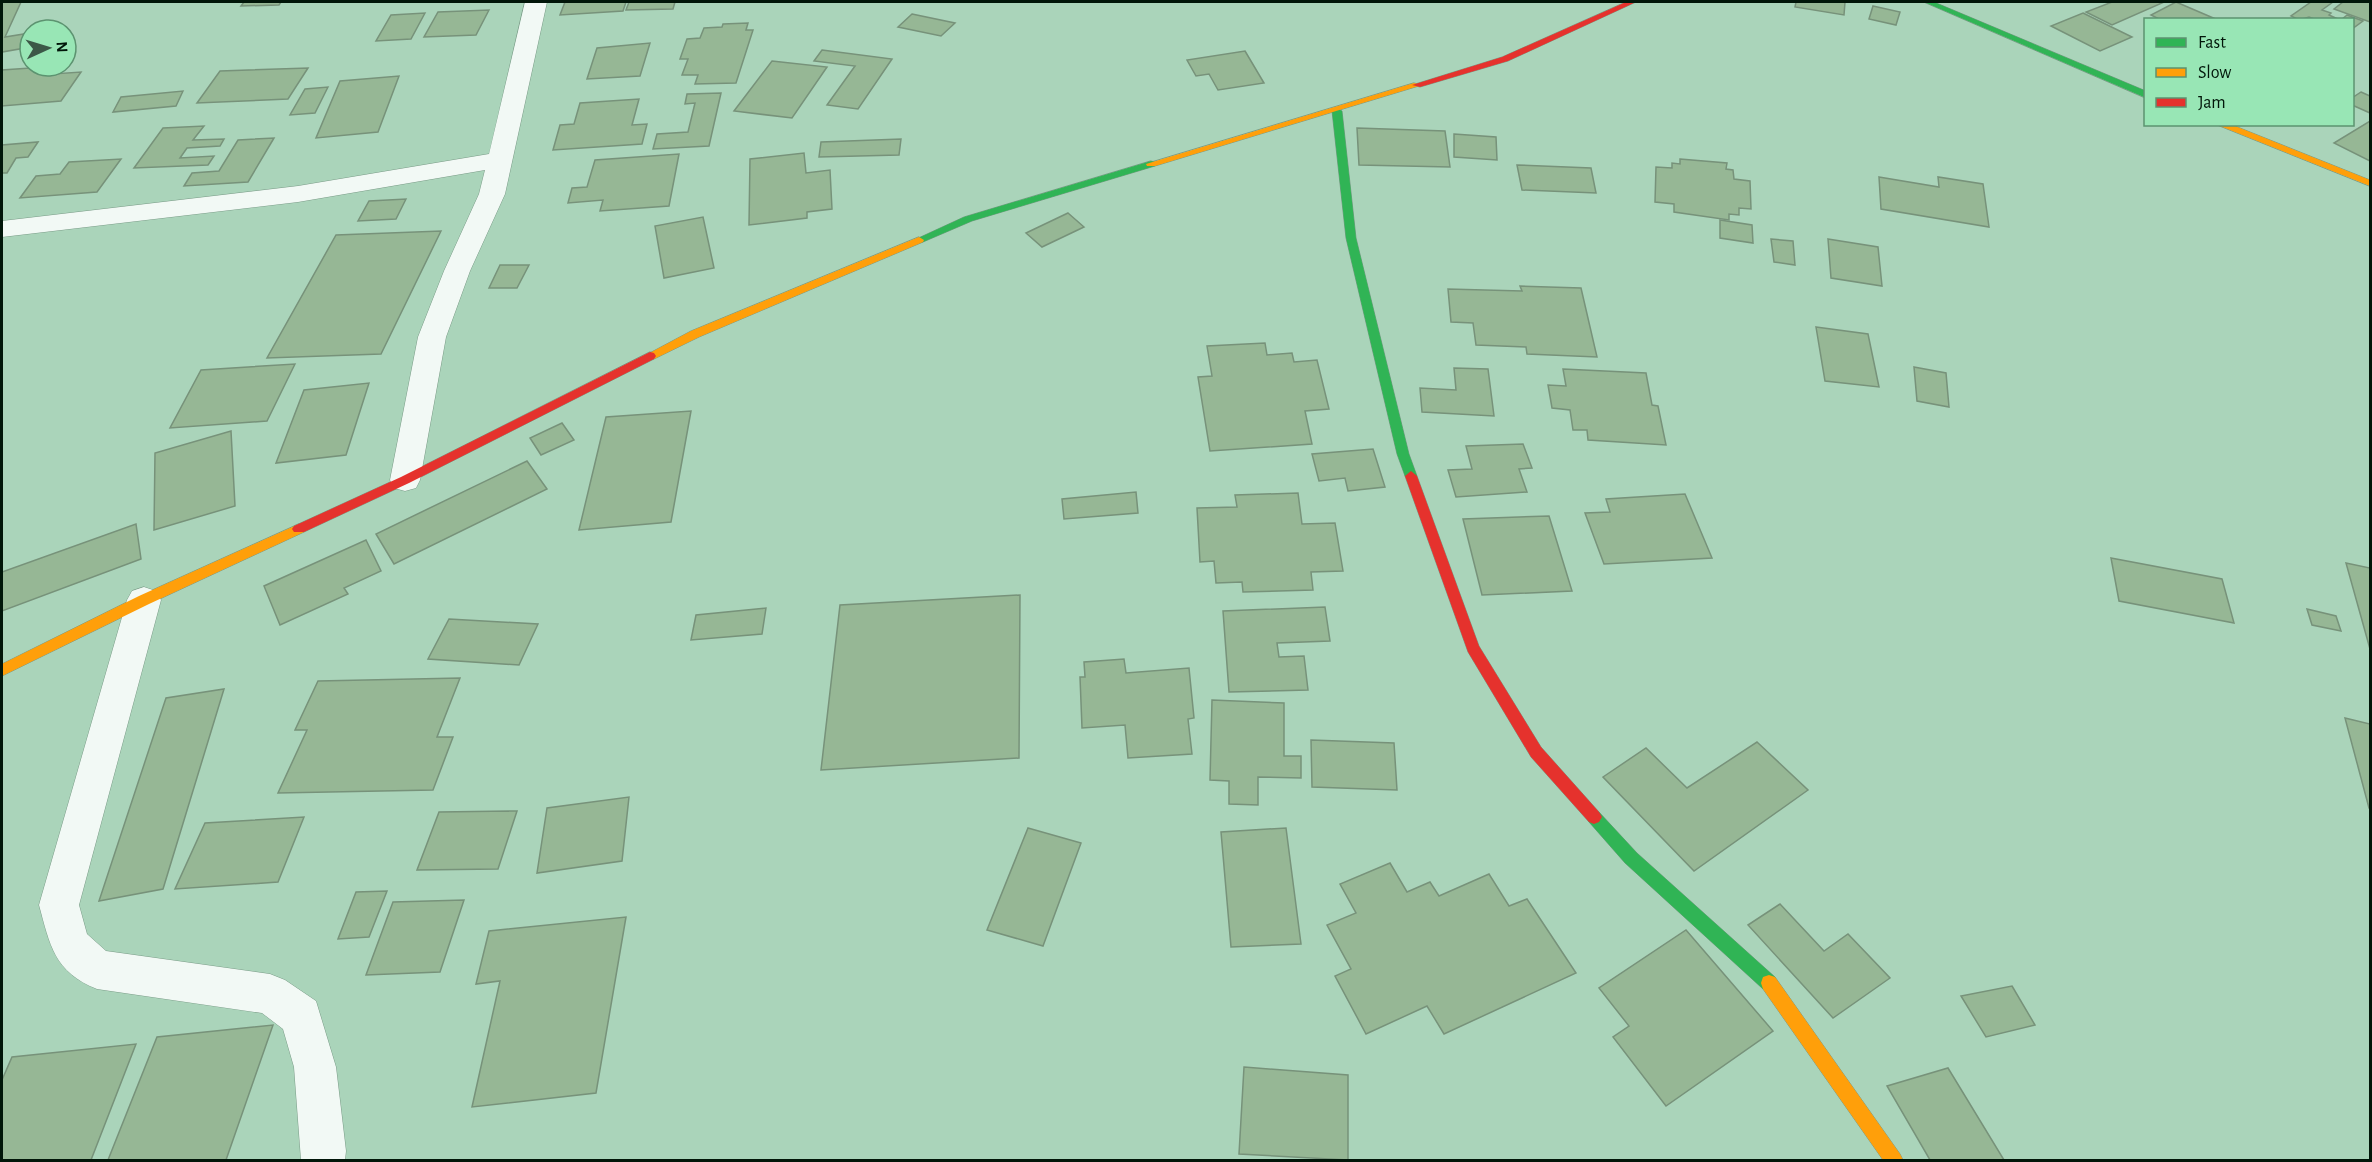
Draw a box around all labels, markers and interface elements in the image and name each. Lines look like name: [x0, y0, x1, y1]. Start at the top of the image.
north arrow: [18, 18, 78, 78]
legend: [2144, 18, 2354, 126]
text: Fast: [2198, 34, 2226, 52]
text: N: [54, 41, 70, 53]
text: Slow: [2198, 64, 2231, 82]
text: Jam: [2198, 94, 2226, 112]

